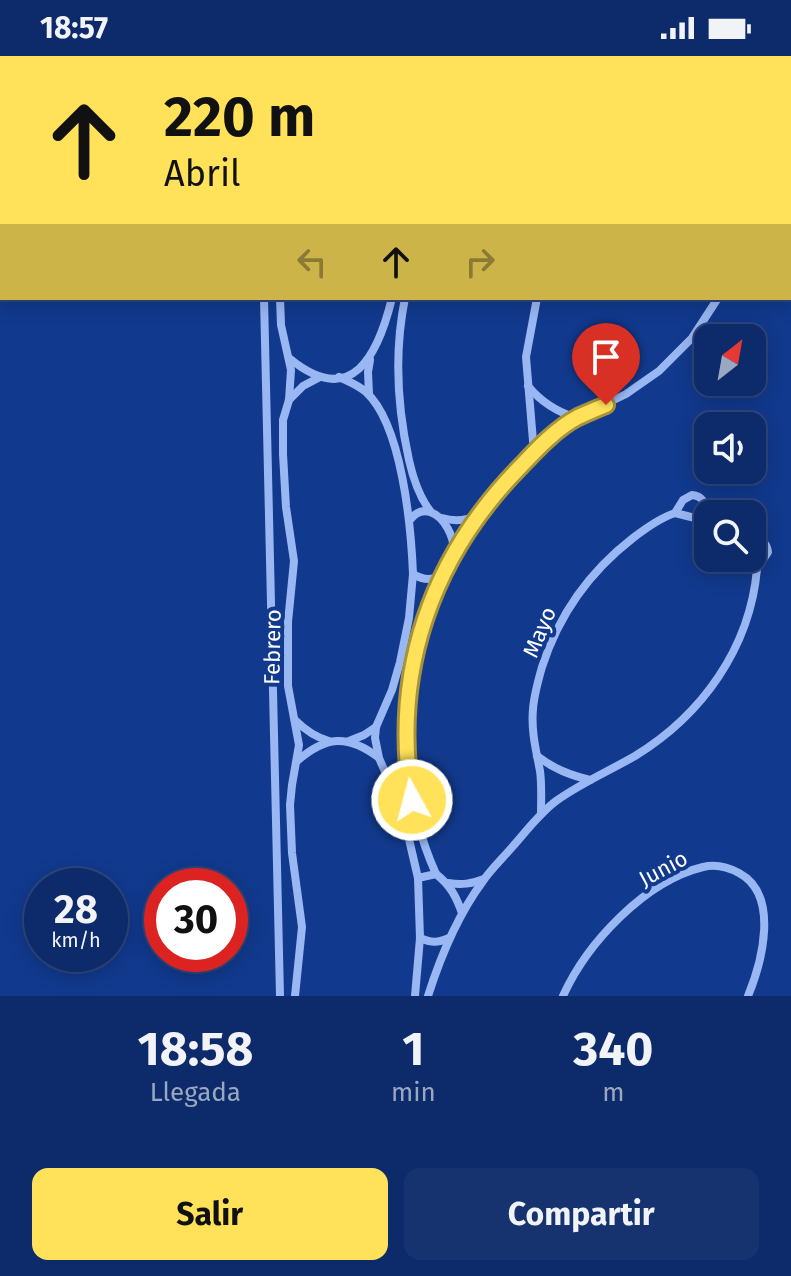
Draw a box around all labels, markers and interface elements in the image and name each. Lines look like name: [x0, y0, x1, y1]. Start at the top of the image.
text: 18:57: [40, 10, 108, 46]
text: 220 m: [164, 84, 315, 151]
icon: ahead: [32, 88, 136, 192]
text: Abril: [164, 152, 241, 196]
icon: left: [290, 240, 334, 284]
icon: ahead: [374, 240, 418, 284]
icon: right: [458, 240, 502, 284]
pin: [572, 323, 640, 405]
north arrow: [694, 324, 766, 396]
map controls: [694, 324, 766, 572]
icon: arrive: [584, 335, 628, 379]
button: sound: [694, 412, 766, 484]
button: search: [694, 500, 766, 572]
street label: Mayo: [517, 603, 562, 662]
street label: Febrero: [258, 609, 287, 685]
position arrow: [370, 758, 454, 842]
street label: Junio: [634, 844, 692, 892]
speed limit sign: 30: [144, 868, 248, 972]
text: 28: [54, 886, 98, 934]
text: km/h: [51, 928, 101, 952]
text: 18:58: [138, 1020, 253, 1078]
text: 1: [402, 1020, 424, 1078]
text: 340: [573, 1020, 653, 1078]
text: Llegada: [150, 1077, 241, 1108]
text: min: [391, 1077, 436, 1108]
text: m: [602, 1077, 625, 1108]
button: Salir: [32, 1168, 388, 1260]
button: Compartir: [404, 1168, 759, 1260]

